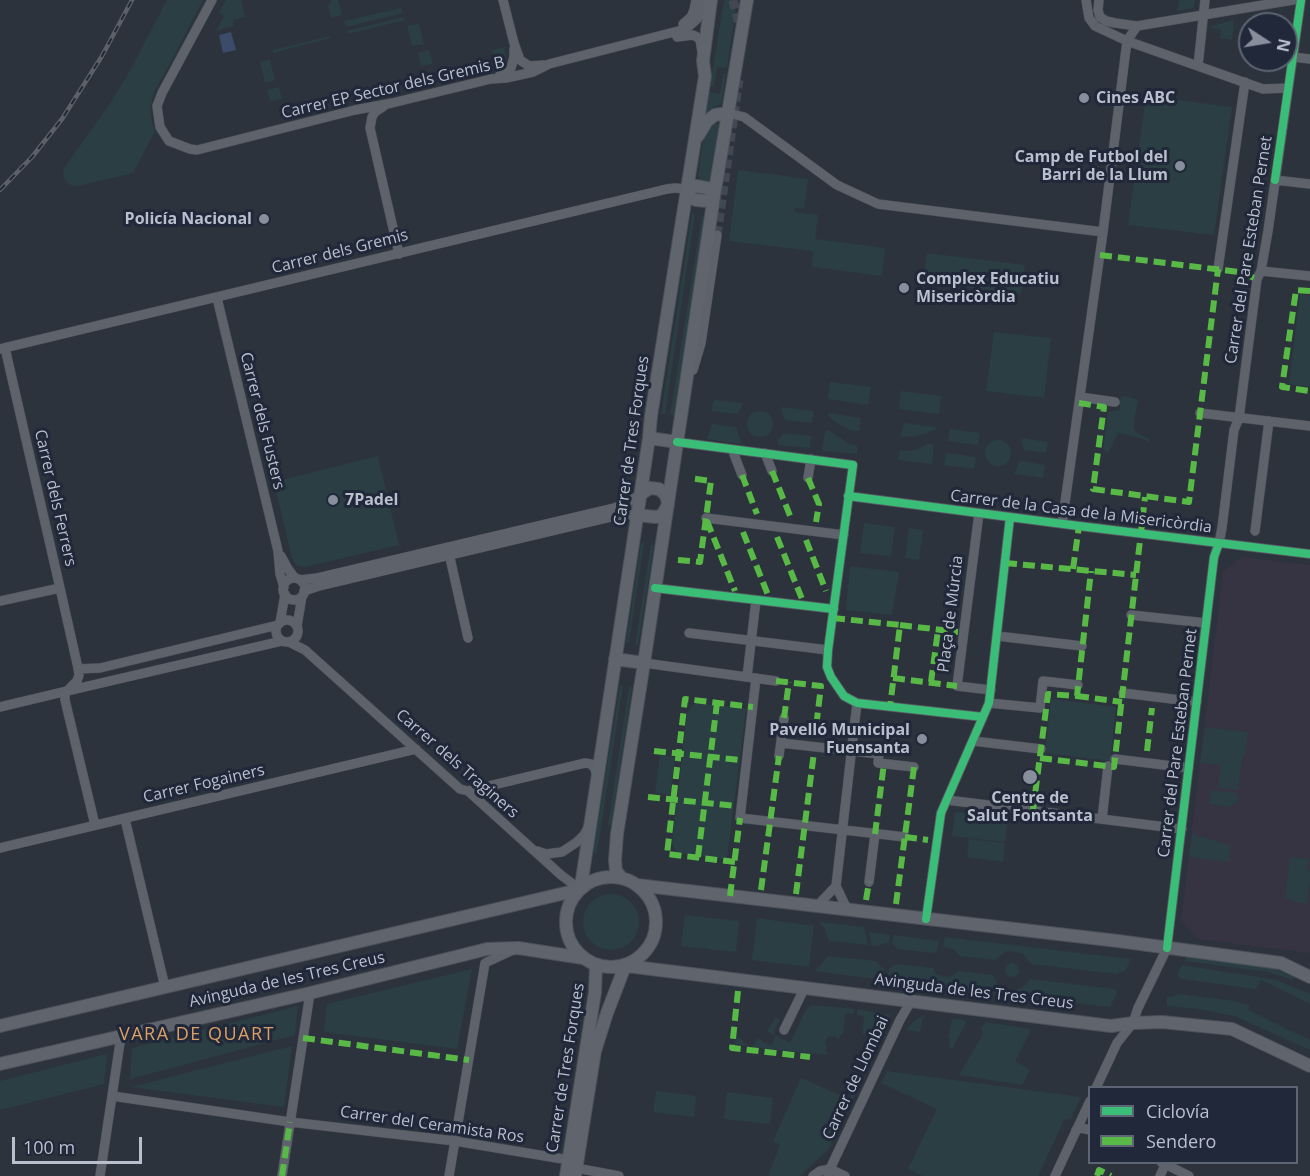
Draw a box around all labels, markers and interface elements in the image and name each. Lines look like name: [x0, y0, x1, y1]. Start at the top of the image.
north arrow: [1238, 12, 1298, 72]
text: N: [1272, 37, 1296, 54]
street label: Carrer EP Sector dels Gremis B: [279, 53, 507, 123]
place label: Cines ABC: [1096, 88, 1175, 108]
marker: Cines ABC: [1077, 91, 1091, 105]
street label: Carrer del Pare Esteban Pernet: [1221, 135, 1277, 365]
place label: Camp de Futbol del Barri de la Llum: [1015, 147, 1168, 185]
marker: Camp de Futbol del Barri de la Llum: [1173, 159, 1187, 173]
place label: Policía Nacional: [125, 209, 252, 229]
marker: Policía Nacional: [257, 212, 271, 226]
street label: Carrer dels Gremis: [270, 226, 410, 278]
place label: Complex Educatiu Misericòrdia: [916, 269, 1060, 307]
marker: Complex Educatiu Misericòrdia: [897, 281, 911, 295]
street label: Carrer dels Fusters: [236, 350, 288, 492]
street label: Carrer de Tres Forques: [611, 355, 653, 527]
street label: Carrer dels Ferrers: [30, 428, 80, 568]
street label: Carrer de la Casa de la Misericòrdia: [949, 486, 1213, 538]
place label: 7Padel: [345, 490, 398, 510]
marker: 7Padel: [326, 493, 340, 507]
street label: Plaça de Múrcia: [934, 555, 968, 673]
street label: Carrer del Pare Esteban Pernet: [1154, 627, 1202, 859]
street label: Carrer dels Traginers: [392, 706, 522, 822]
place label: Pavelló Municipal Fuensanta: [769, 720, 910, 758]
marker: Pavelló Municipal Fuensanta: [915, 732, 929, 746]
street label: Carrer Fogainers: [141, 761, 267, 807]
marker: Centre de Salut Fontsanta: [1021, 768, 1039, 786]
place label: Centre de Salut Fontsanta: [967, 788, 1093, 826]
street label: Avinguda de les Tres Creus: [187, 948, 387, 1012]
street label: Avinguda de les Tres Creus: [873, 970, 1075, 1014]
street label: Carrer de Tres Forques: [543, 982, 589, 1154]
street label: Carrer de Llombai: [819, 1013, 893, 1143]
district label: VARA DE QUART: [119, 1024, 275, 1046]
legend: [1088, 1086, 1298, 1164]
text: Ciclovía: [1146, 1099, 1209, 1123]
street label: Carrer del Ceramista Ros: [339, 1103, 525, 1147]
scale bar: [15, 1125, 146, 1163]
text: Sendero: [1146, 1129, 1216, 1153]
text: 100 m: [23, 1135, 75, 1159]

